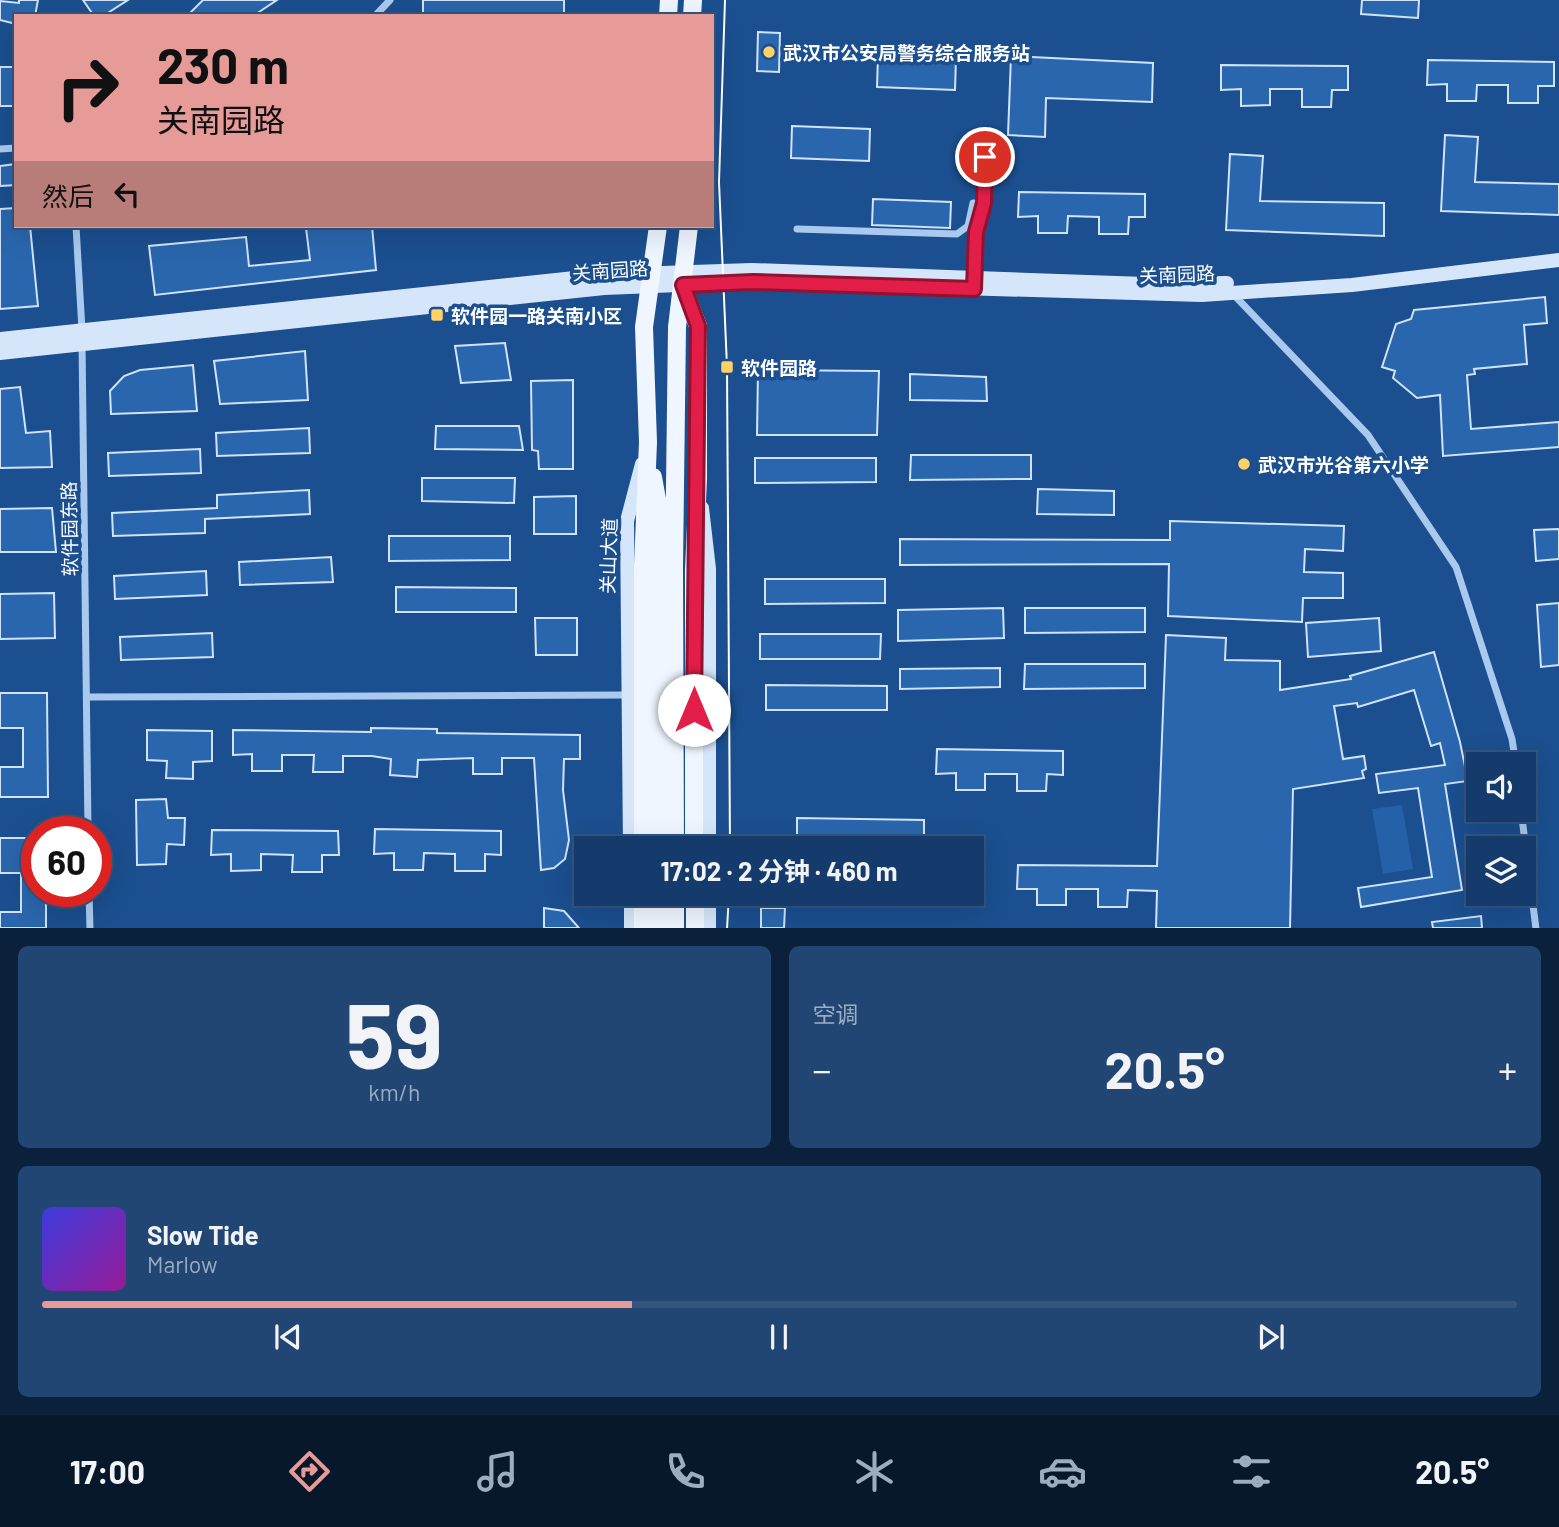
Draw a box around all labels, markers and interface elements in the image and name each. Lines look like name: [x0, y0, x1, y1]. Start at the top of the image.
text: 230 m: [157, 35, 289, 94]
place label: 武汉市公安局警务综合服务站: [783, 41, 1030, 64]
icon: right: [42, 42, 133, 133]
marker: 武汉市公安局警务综合服务站: [761, 44, 777, 60]
text: 关南园路: [157, 100, 285, 138]
pin: [955, 127, 1015, 187]
icon: arrive: [966, 138, 1004, 176]
icon: left: [108, 175, 146, 213]
text: 然后: [42, 180, 94, 211]
street label: 关南园路: [571, 256, 649, 284]
street label: 关南园路: [1139, 261, 1215, 287]
place label: 软件园一路关南小区: [451, 304, 622, 327]
marker: 软件园一路关南小区: [429, 307, 445, 323]
place label: 软件园路: [741, 356, 817, 379]
marker: 软件园路: [719, 359, 735, 375]
place label: 武汉市光谷第六小学: [1258, 453, 1429, 476]
marker: 武汉市光谷第六小学: [1236, 456, 1252, 472]
street label: 软件园东路: [57, 481, 81, 577]
street label: 关山大道: [595, 518, 621, 594]
position arrow: [657, 673, 731, 747]
map controls: [1466, 752, 1536, 906]
button: sound: [1466, 752, 1536, 822]
speed limit sign: 60: [21, 816, 112, 907]
button: layers: [1466, 836, 1536, 906]
text: 17:02 · 2 分钟 · 460 m: [660, 855, 898, 886]
text: 59: [346, 978, 443, 1087]
text: 空调: [813, 1000, 859, 1028]
text: 20.5°: [1105, 1037, 1225, 1099]
text: −: [813, 1046, 832, 1092]
text: +: [1498, 1046, 1517, 1092]
text: km/h: [368, 1078, 420, 1106]
text: Slow Tide: [147, 1219, 259, 1250]
text: Marlow: [147, 1250, 218, 1278]
icon: previous: [269, 1318, 307, 1356]
icon: pause: [760, 1318, 798, 1356]
icon: next: [1252, 1318, 1290, 1356]
icon: directions: [285, 1447, 334, 1496]
icon: music: [473, 1447, 522, 1496]
icon: phone: [661, 1447, 710, 1496]
icon: climate: [850, 1447, 899, 1496]
icon: car: [1038, 1447, 1087, 1496]
icon: filters: [1227, 1447, 1276, 1496]
text: 17:00: [70, 1452, 145, 1490]
text: 20.5°: [1415, 1452, 1489, 1490]

